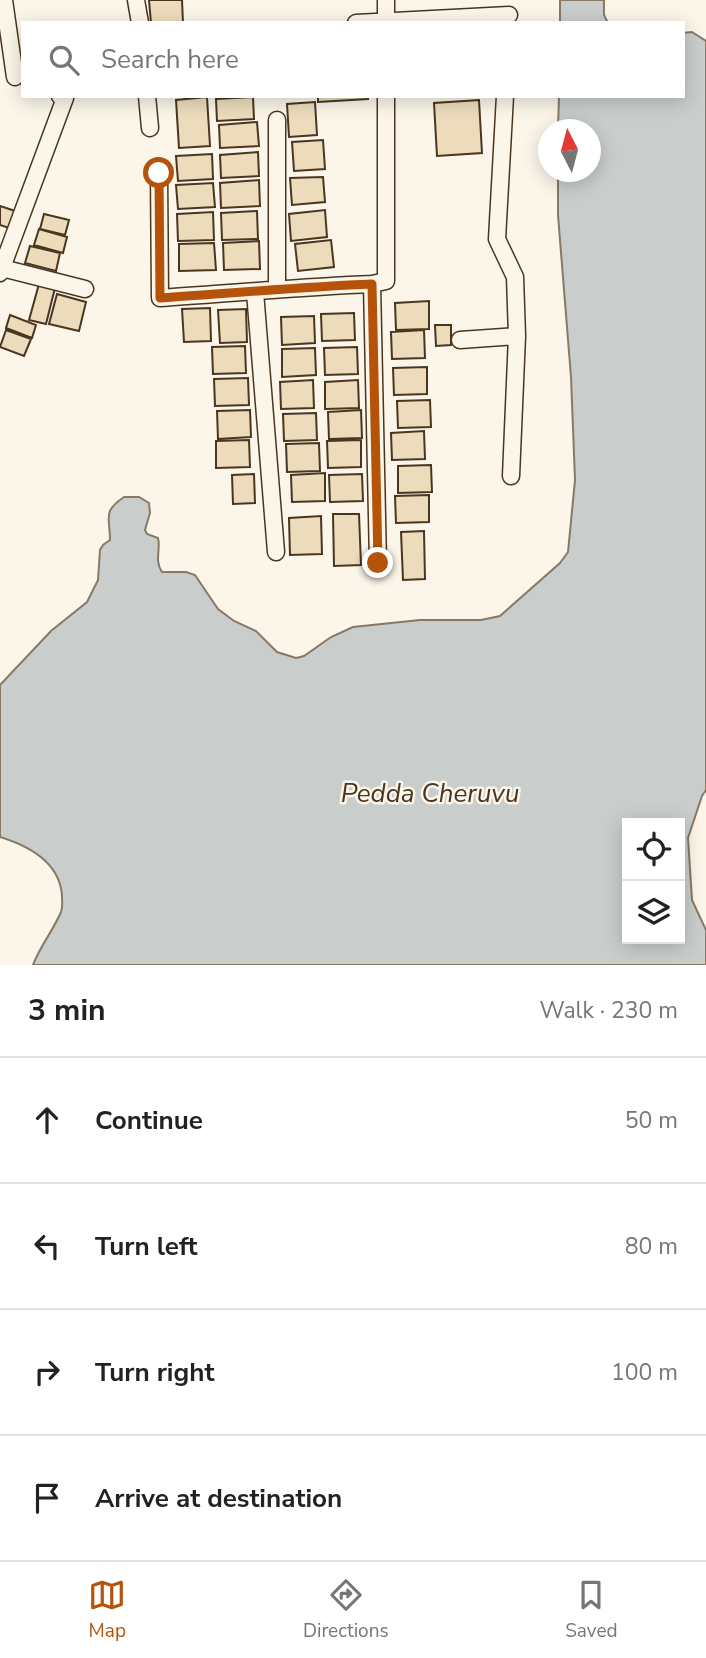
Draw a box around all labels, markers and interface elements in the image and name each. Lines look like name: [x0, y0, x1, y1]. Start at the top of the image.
search box: [21, 21, 685, 98]
icon: search: [45, 41, 83, 79]
text: Search here: [101, 42, 239, 77]
north arrow: [538, 119, 601, 182]
route start: [143, 157, 174, 188]
route end: [362, 547, 393, 578]
water label: Pedda Cheruvu: [341, 776, 519, 811]
map controls: [622, 818, 685, 944]
button: locate: [622, 818, 685, 881]
button: layers: [622, 881, 685, 944]
text: 3 min: [28, 990, 106, 1031]
text: Walk · 230 m: [539, 995, 678, 1026]
icon: ahead: [28, 1101, 66, 1139]
text: Continue: [95, 1103, 203, 1138]
text: 50 m: [625, 1105, 678, 1136]
icon: left: [28, 1227, 66, 1265]
text: Turn left: [95, 1229, 198, 1264]
text: 80 m: [625, 1231, 678, 1262]
icon: right: [28, 1353, 66, 1391]
text: Turn right: [95, 1355, 214, 1390]
text: 100 m: [611, 1357, 678, 1388]
icon: arrive: [28, 1479, 66, 1517]
text: Arrive at destination: [95, 1481, 342, 1516]
tab: Map: [88, 1576, 126, 1644]
tab: Directions: [303, 1576, 389, 1644]
tab: Saved: [565, 1576, 618, 1644]

